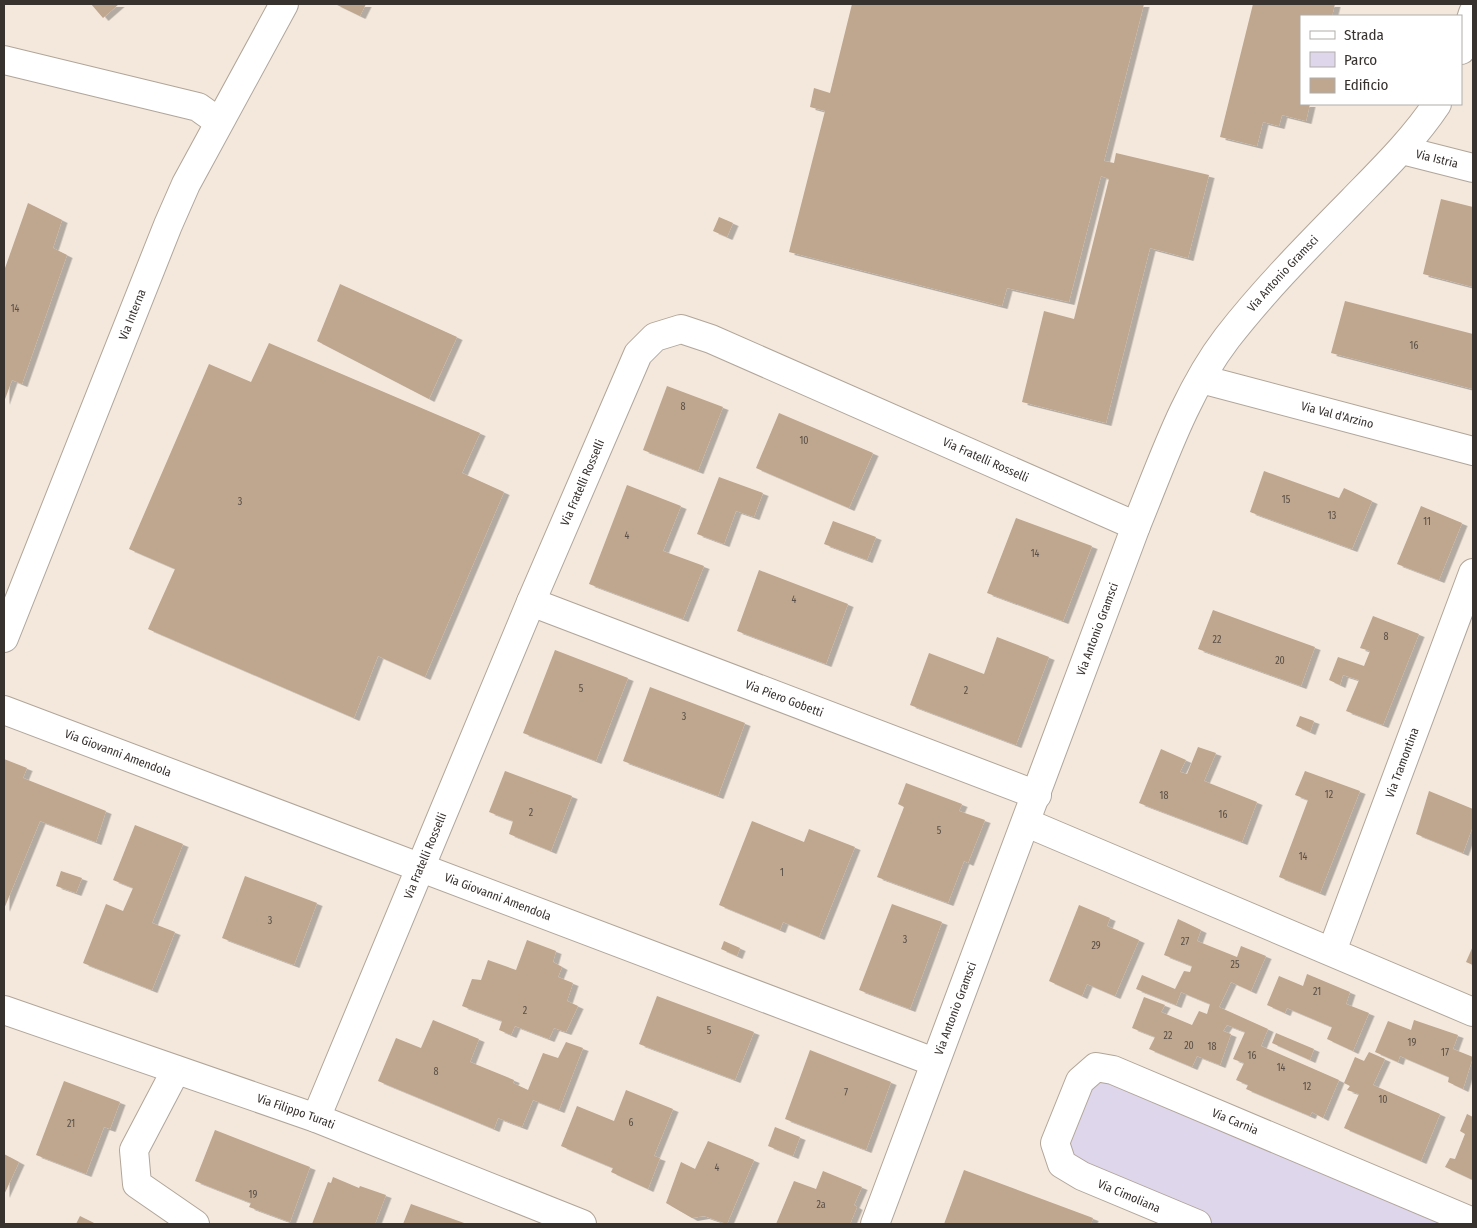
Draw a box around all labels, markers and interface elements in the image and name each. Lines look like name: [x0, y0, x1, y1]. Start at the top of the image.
legend: [1300, 15, 1462, 105]
text: Strada: [1344, 26, 1384, 44]
text: Parco: [1344, 51, 1377, 69]
text: Edificio: [1344, 76, 1389, 94]
street label: Via Istria: [1414, 147, 1460, 171]
street label: Via Antonio Gramsci: [1244, 233, 1321, 314]
street label: Via Interna: [116, 287, 149, 342]
house number: 14: [11, 303, 20, 315]
house number: 16: [1410, 340, 1418, 352]
street label: Via Val d'Arzino: [1299, 399, 1375, 431]
house number: 8: [681, 401, 686, 413]
house number: 10: [799, 435, 809, 447]
street label: Via Fratelli Rosselli: [940, 435, 1031, 485]
street label: Via Fratelli Rosselli: [558, 437, 607, 528]
house number: 15: [1282, 494, 1291, 506]
house number: 3: [238, 496, 243, 508]
house number: 13: [1328, 510, 1337, 522]
house number: 11: [1423, 516, 1431, 528]
house number: 4: [625, 530, 630, 542]
house number: 14: [1031, 548, 1040, 560]
street label: Via Antonio Gramsci: [1074, 581, 1121, 678]
house number: 4: [792, 594, 797, 606]
house number: 8: [1384, 631, 1389, 643]
house number: 22: [1213, 634, 1222, 646]
house number: 20: [1275, 655, 1285, 667]
street label: Via Piero Gobetti: [743, 677, 825, 720]
house number: 5: [579, 683, 584, 695]
house number: 2: [964, 685, 969, 697]
house number: 3: [682, 711, 687, 723]
street label: Via Tramontina: [1383, 726, 1422, 800]
street label: Via Giovanni Amendola: [63, 727, 174, 780]
house number: 12: [1325, 789, 1334, 801]
house number: 18: [1160, 790, 1168, 802]
house number: 2: [529, 807, 534, 819]
house number: 16: [1219, 809, 1227, 821]
street label: Via Fratelli Rosselli: [401, 810, 449, 901]
house number: 5: [937, 825, 942, 837]
house number: 14: [1299, 851, 1308, 863]
house number: 1: [780, 867, 784, 879]
street label: Via Giovanni Amendola: [442, 870, 553, 924]
house number: 3: [268, 915, 273, 927]
house number: 3: [903, 934, 908, 946]
house number: 27: [1181, 936, 1189, 948]
house number: 29: [1091, 940, 1101, 952]
house number: 25: [1231, 959, 1240, 971]
street label: Via Antonio Gramsci: [932, 960, 979, 1057]
house number: 21: [1313, 986, 1321, 998]
house number: 2: [523, 1005, 528, 1017]
house number: 5: [707, 1025, 712, 1037]
house number: 22: [1164, 1030, 1173, 1042]
house number: 19: [1408, 1037, 1417, 1049]
house number: 20: [1184, 1040, 1194, 1052]
house number: 18: [1208, 1041, 1216, 1053]
house number: 17: [1441, 1047, 1449, 1059]
house number: 16: [1248, 1050, 1256, 1062]
house number: 14: [1277, 1062, 1286, 1074]
house number: 8: [434, 1066, 439, 1078]
house number: 12: [1303, 1081, 1312, 1093]
house number: 7: [844, 1087, 848, 1099]
street label: Via Filippo Turati: [255, 1091, 337, 1132]
house number: 10: [1378, 1094, 1388, 1106]
street label: Via Carnia: [1210, 1106, 1261, 1138]
house number: 6: [629, 1117, 634, 1129]
house number: 21: [67, 1118, 75, 1130]
house number: 4: [715, 1162, 720, 1174]
street label: Via Cimoliana: [1096, 1177, 1163, 1216]
house number: 19: [249, 1189, 258, 1201]
house number: 2a: [816, 1199, 826, 1211]

